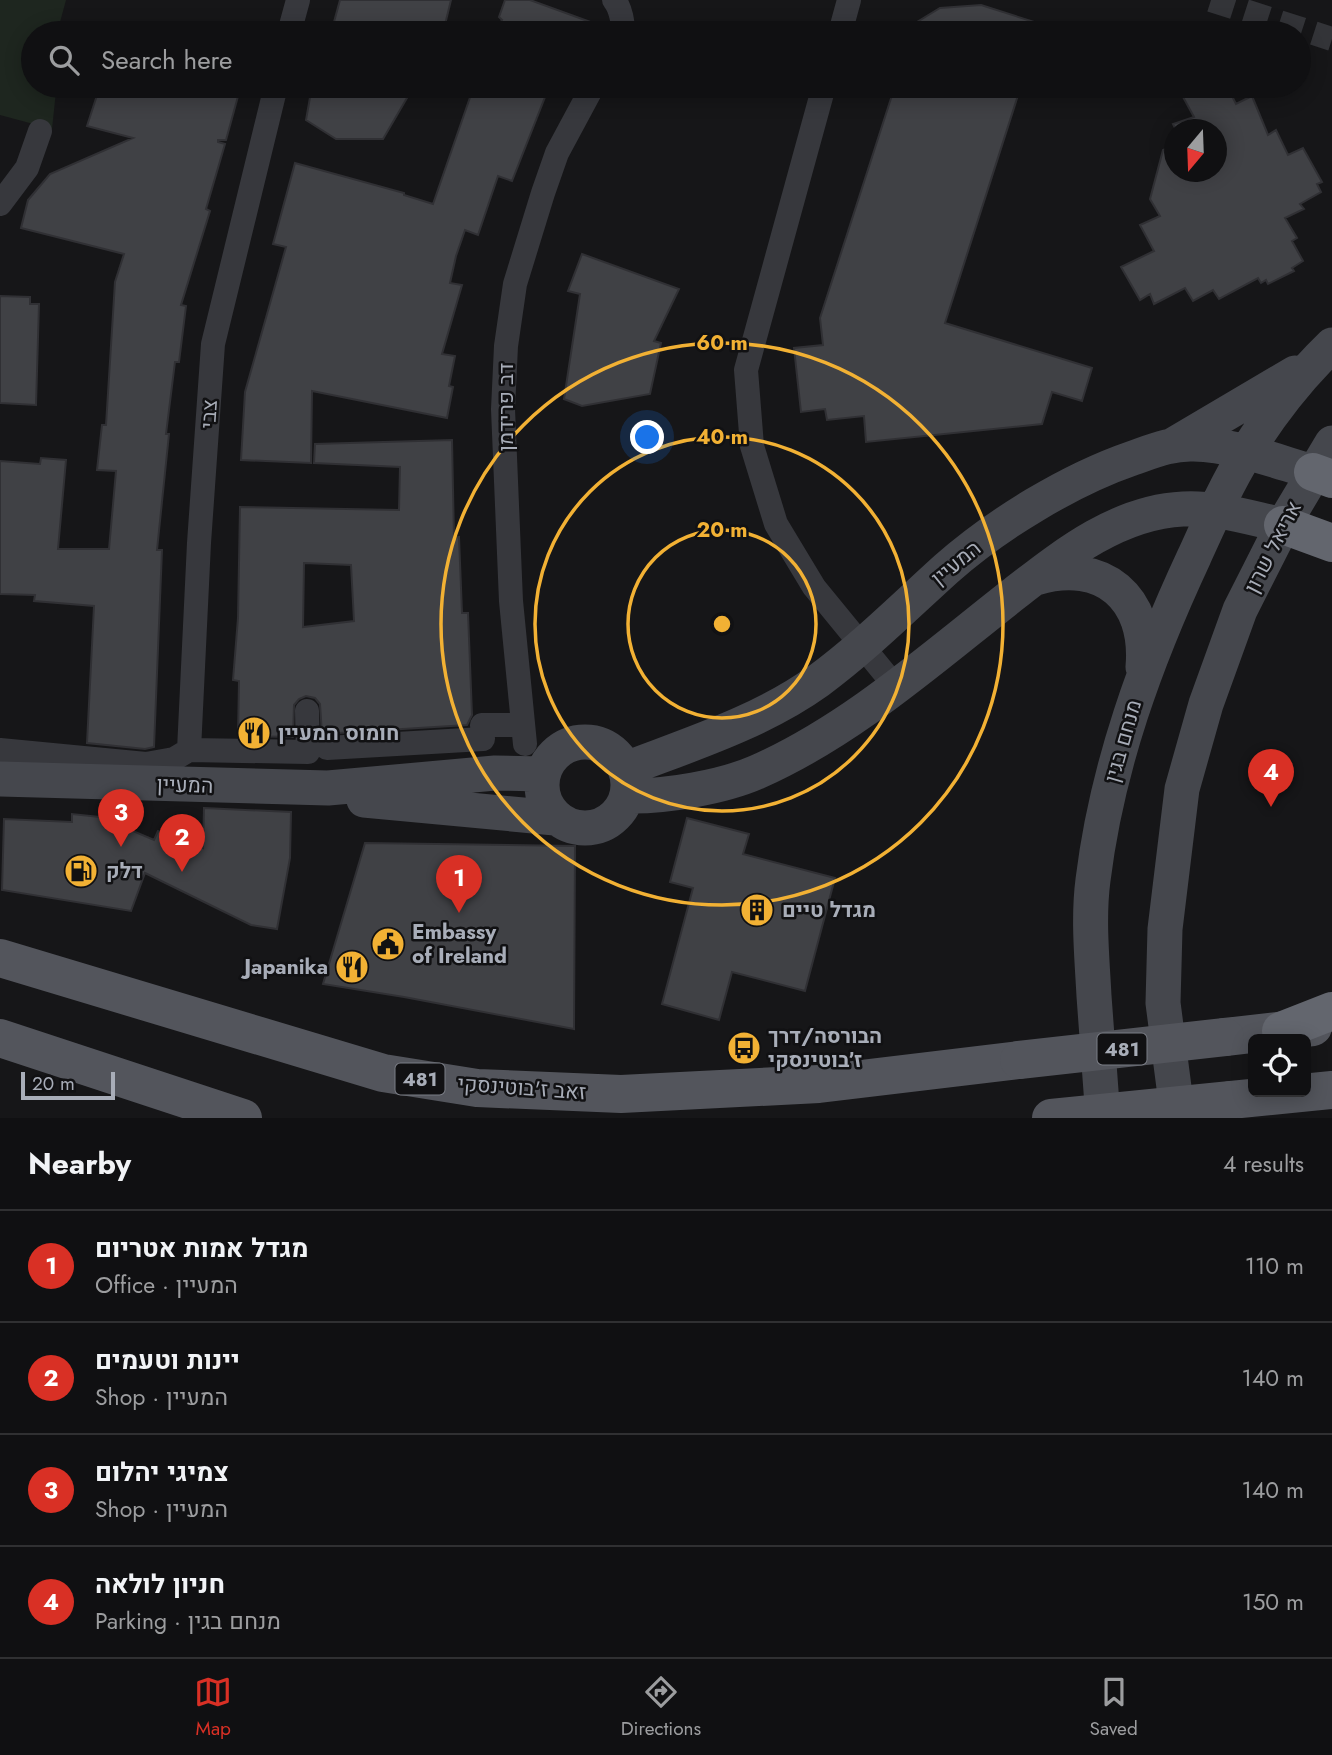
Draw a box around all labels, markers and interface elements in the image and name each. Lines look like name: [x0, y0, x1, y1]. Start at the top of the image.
search box: [21, 21, 1311, 98]
icon: search: [45, 41, 83, 79]
text: Search here: [101, 41, 233, 79]
north arrow: [1164, 119, 1227, 182]
text: 60 m: [696, 328, 748, 358]
street label: דב פרידמן: [491, 363, 521, 451]
street label: צבי: [193, 399, 225, 429]
your location: [630, 420, 664, 454]
text: 40 m: [696, 422, 748, 452]
street label: אריאל שרון: [1237, 496, 1309, 598]
text: 20 m: [696, 515, 748, 545]
street label: המעיין: [925, 534, 987, 592]
centre of rings: [710, 612, 734, 636]
street label: מנחם בגין: [1097, 696, 1149, 786]
restaurant icon: חומוס המעיין: [235, 714, 273, 752]
place label: חומוס המעיין: [278, 718, 399, 748]
pin: 4: [1248, 749, 1294, 807]
street label: המעיין: [156, 769, 214, 801]
pin: 3: [98, 789, 144, 847]
pin: 2: [159, 814, 205, 872]
fuel station icon: דלק: [62, 852, 100, 890]
pin: 1: [436, 855, 482, 913]
place label: דלק: [106, 856, 143, 886]
building icon: מגדל טיים: [738, 891, 776, 929]
place label: מגדל טיים: [782, 895, 876, 925]
place label: Embassy of Ireland: [412, 917, 507, 971]
public building icon: Embassy of Ireland: [369, 925, 407, 963]
restaurant icon: Japanika: [333, 948, 371, 986]
place label: Japanika: [240, 952, 328, 982]
place label: הבורסה/דרך ז׳בוטינסקי: [768, 1021, 882, 1075]
bus stop icon: הבורסה/דרך ז׳בוטינסקי: [725, 1029, 763, 1067]
road number: 481: [1098, 1034, 1146, 1064]
map controls: [1248, 1034, 1311, 1097]
button: locate: [1248, 1034, 1311, 1097]
road number: 481: [396, 1064, 444, 1094]
scale bar: [21, 1069, 116, 1101]
street label: זאב ז'בוטינסקי: [457, 1069, 587, 1107]
text: 20 m: [32, 1070, 75, 1097]
text: Nearby: [28, 1142, 131, 1185]
text: 4 results: [1223, 1147, 1304, 1181]
text: מגדל אמות אטריום: [95, 1229, 309, 1267]
text: 1: [45, 1249, 57, 1283]
text: 110 m: [1245, 1249, 1304, 1283]
text: Office · המעיין: [95, 1268, 238, 1302]
text: יינות וטעמים: [95, 1341, 240, 1379]
text: 2: [43, 1361, 59, 1395]
text: 140 m: [1242, 1361, 1304, 1395]
text: Shop · המעיין: [95, 1380, 228, 1414]
text: צמיגי יהלום: [95, 1453, 229, 1491]
text: 3: [44, 1473, 58, 1507]
text: 140 m: [1242, 1473, 1304, 1507]
text: Shop · המעיין: [95, 1492, 228, 1526]
text: חניון לולאה: [95, 1565, 225, 1603]
text: 4: [43, 1585, 59, 1619]
text: 150 m: [1242, 1585, 1304, 1619]
text: Parking · מנחם בגין: [95, 1604, 281, 1638]
tab: Map: [194, 1673, 232, 1742]
tab: Directions: [621, 1673, 701, 1742]
tab: Saved: [1090, 1673, 1138, 1742]

